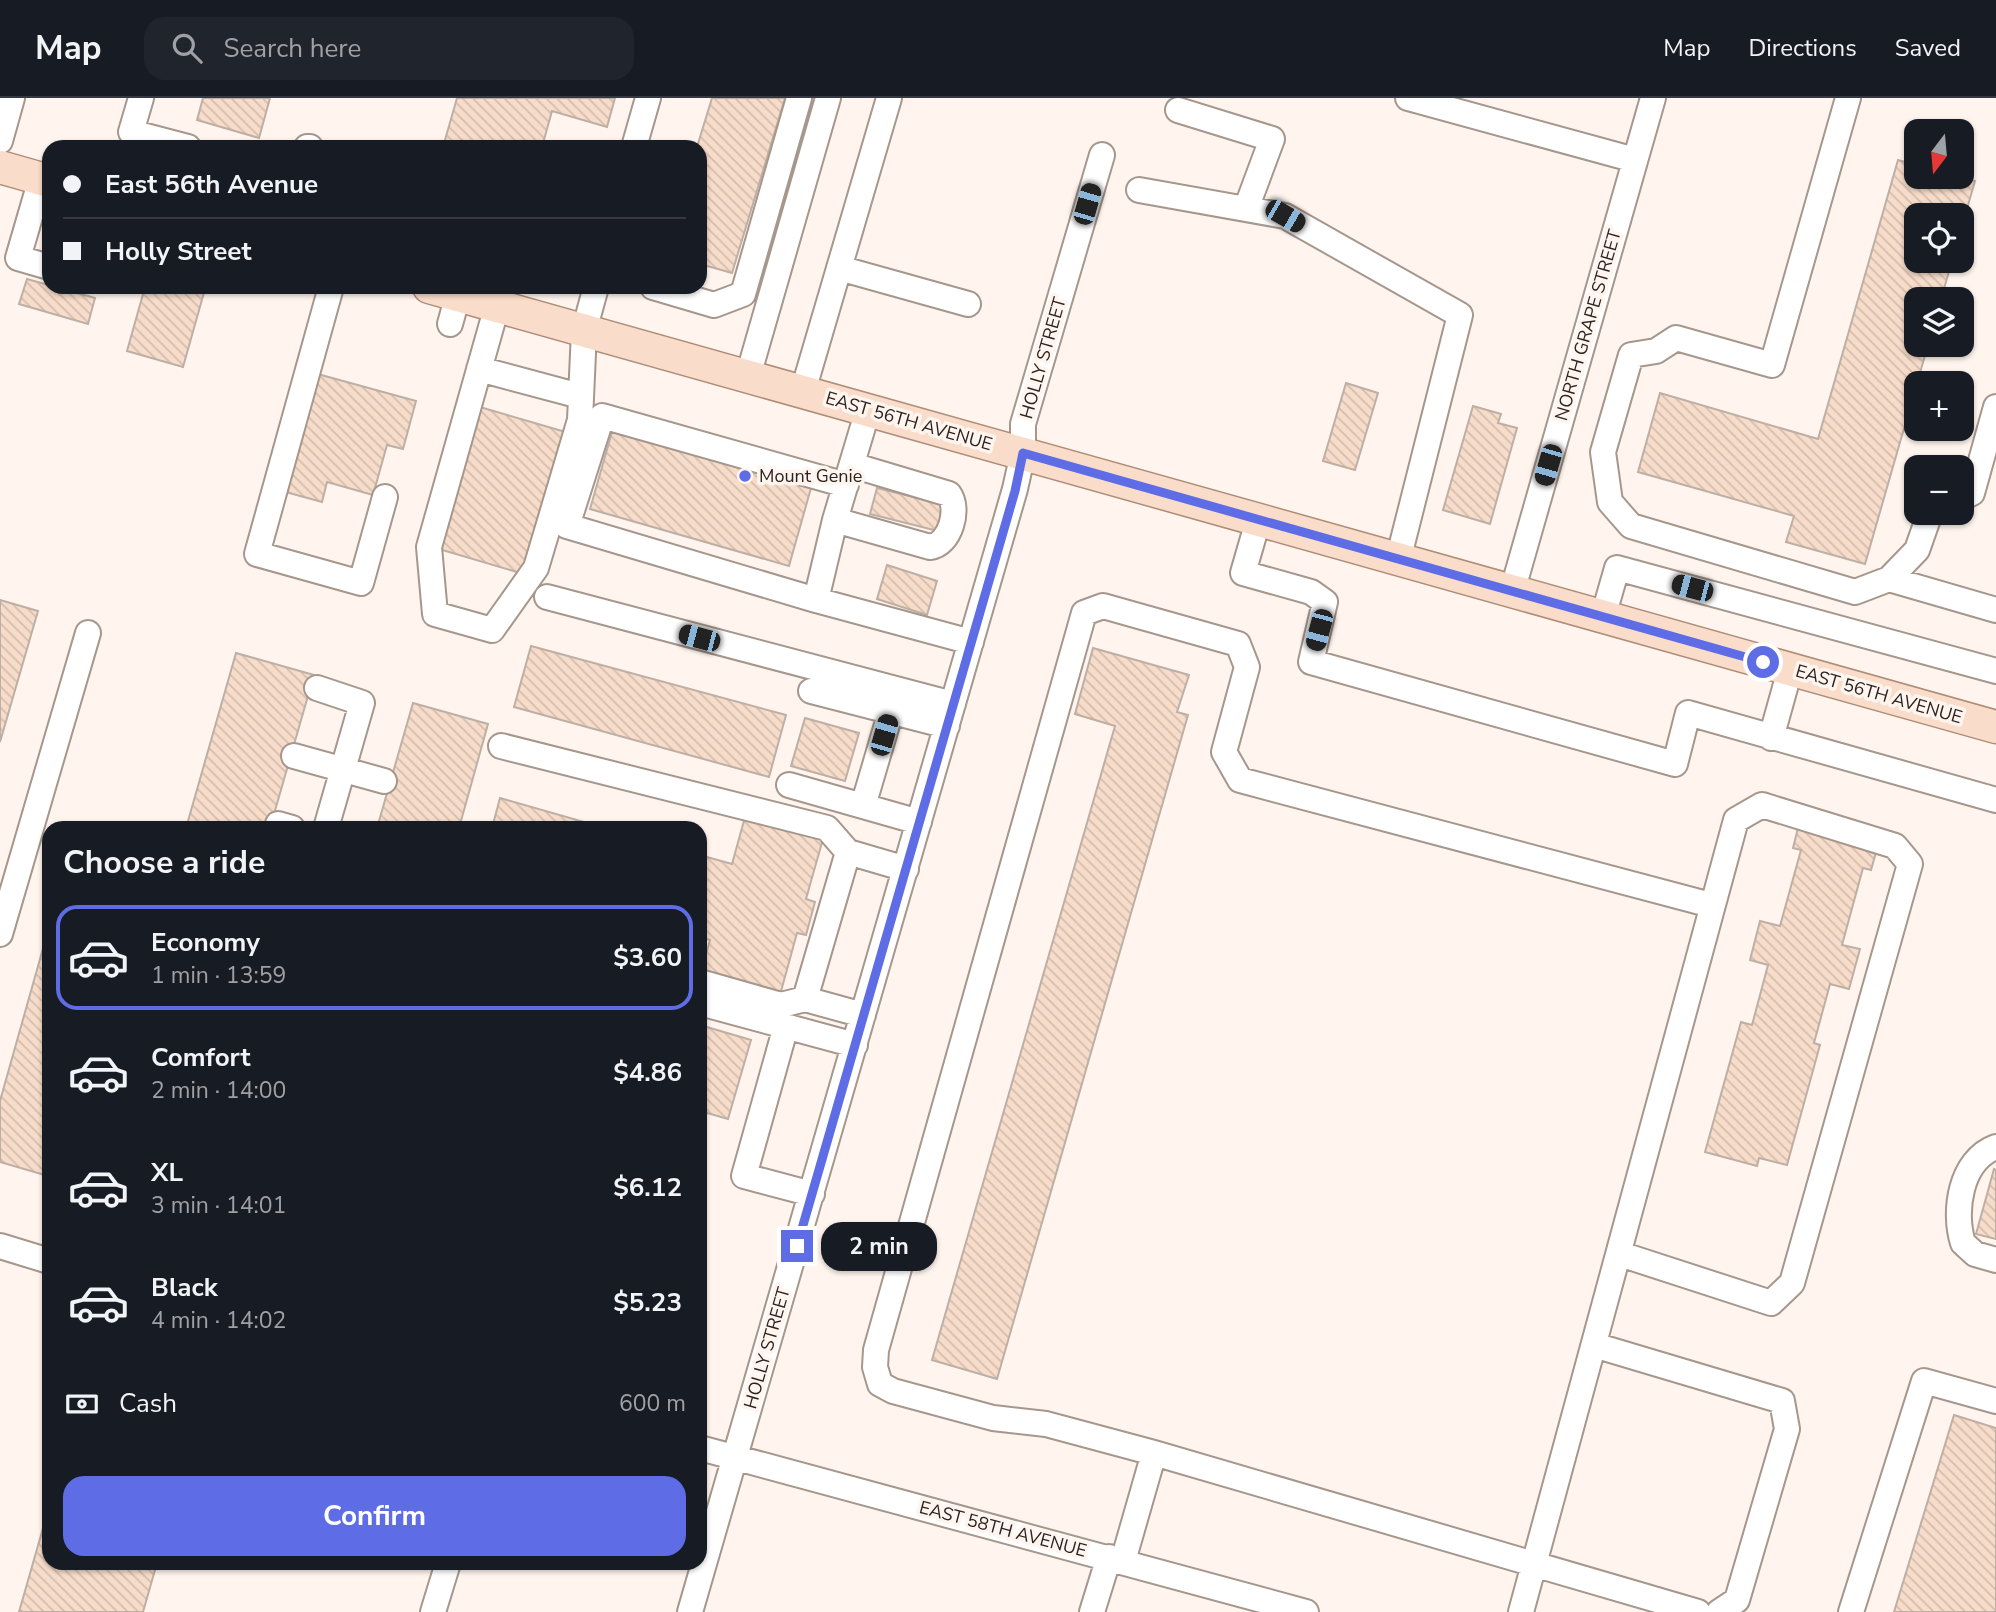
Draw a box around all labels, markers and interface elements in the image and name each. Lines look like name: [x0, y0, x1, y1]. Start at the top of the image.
search box: [144, 17, 634, 80]
text: Map: [35, 26, 102, 71]
icon: search: [168, 29, 206, 67]
text: Search here: [224, 31, 361, 66]
text: Map: [1663, 32, 1710, 64]
text: Directions: [1748, 32, 1857, 64]
text: Saved: [1895, 32, 1961, 64]
north arrow: [1904, 119, 1974, 189]
map controls: [1904, 119, 1974, 525]
text: East 56th Avenue: [105, 167, 318, 202]
car: [1072, 181, 1103, 227]
car: [1262, 196, 1309, 236]
button: locate: [1904, 203, 1974, 273]
street label: NORTH GRAPE STREET: [1549, 226, 1627, 423]
text: Holly Street: [105, 234, 251, 269]
button: layers: [1904, 287, 1974, 357]
street label: HOLLY STREET: [1014, 294, 1072, 422]
button: +: [1904, 371, 1974, 441]
street label: EAST 56TH AVENUE: [823, 386, 995, 456]
car: [1533, 442, 1564, 488]
button: −: [1904, 455, 1974, 525]
place label: Mount Genie: [759, 464, 862, 488]
marker: Mount Genie: [737, 468, 753, 484]
car: [1669, 572, 1716, 604]
car: [1304, 607, 1335, 653]
car: [676, 622, 723, 654]
route start: [1747, 646, 1779, 678]
street label: EAST 56TH AVENUE: [1793, 659, 1965, 729]
car: [869, 712, 900, 758]
text: Choose a ride: [63, 841, 265, 884]
text: Economy: [151, 925, 260, 960]
icon: car: [67, 926, 130, 989]
text: $3.60: [613, 940, 682, 975]
text: 1 min · 13:59: [151, 960, 286, 991]
text: Comfort: [151, 1040, 251, 1075]
icon: car: [67, 1041, 130, 1104]
text: $4.86: [613, 1055, 682, 1090]
text: 2 min · 14:00: [151, 1075, 286, 1106]
text: XL: [151, 1155, 183, 1190]
icon: car: [67, 1156, 130, 1219]
text: $6.12: [613, 1170, 682, 1205]
text: 3 min · 14:01: [151, 1190, 286, 1221]
callout: 2 min: [822, 1222, 937, 1270]
route end: [781, 1230, 813, 1262]
text: 2 min: [849, 1231, 909, 1262]
text: Black: [151, 1270, 218, 1305]
icon: car: [67, 1271, 130, 1334]
street label: HOLLY STREET: [738, 1284, 796, 1412]
text: $5.23: [613, 1285, 682, 1320]
text: 4 min · 14:02: [151, 1305, 286, 1336]
icon: cash: [63, 1385, 101, 1423]
text: Cash: [119, 1386, 177, 1421]
text: 600 m: [619, 1388, 686, 1419]
button: Confirm: [63, 1476, 686, 1556]
street label: EAST 58TH AVENUE: [917, 1495, 1089, 1563]

